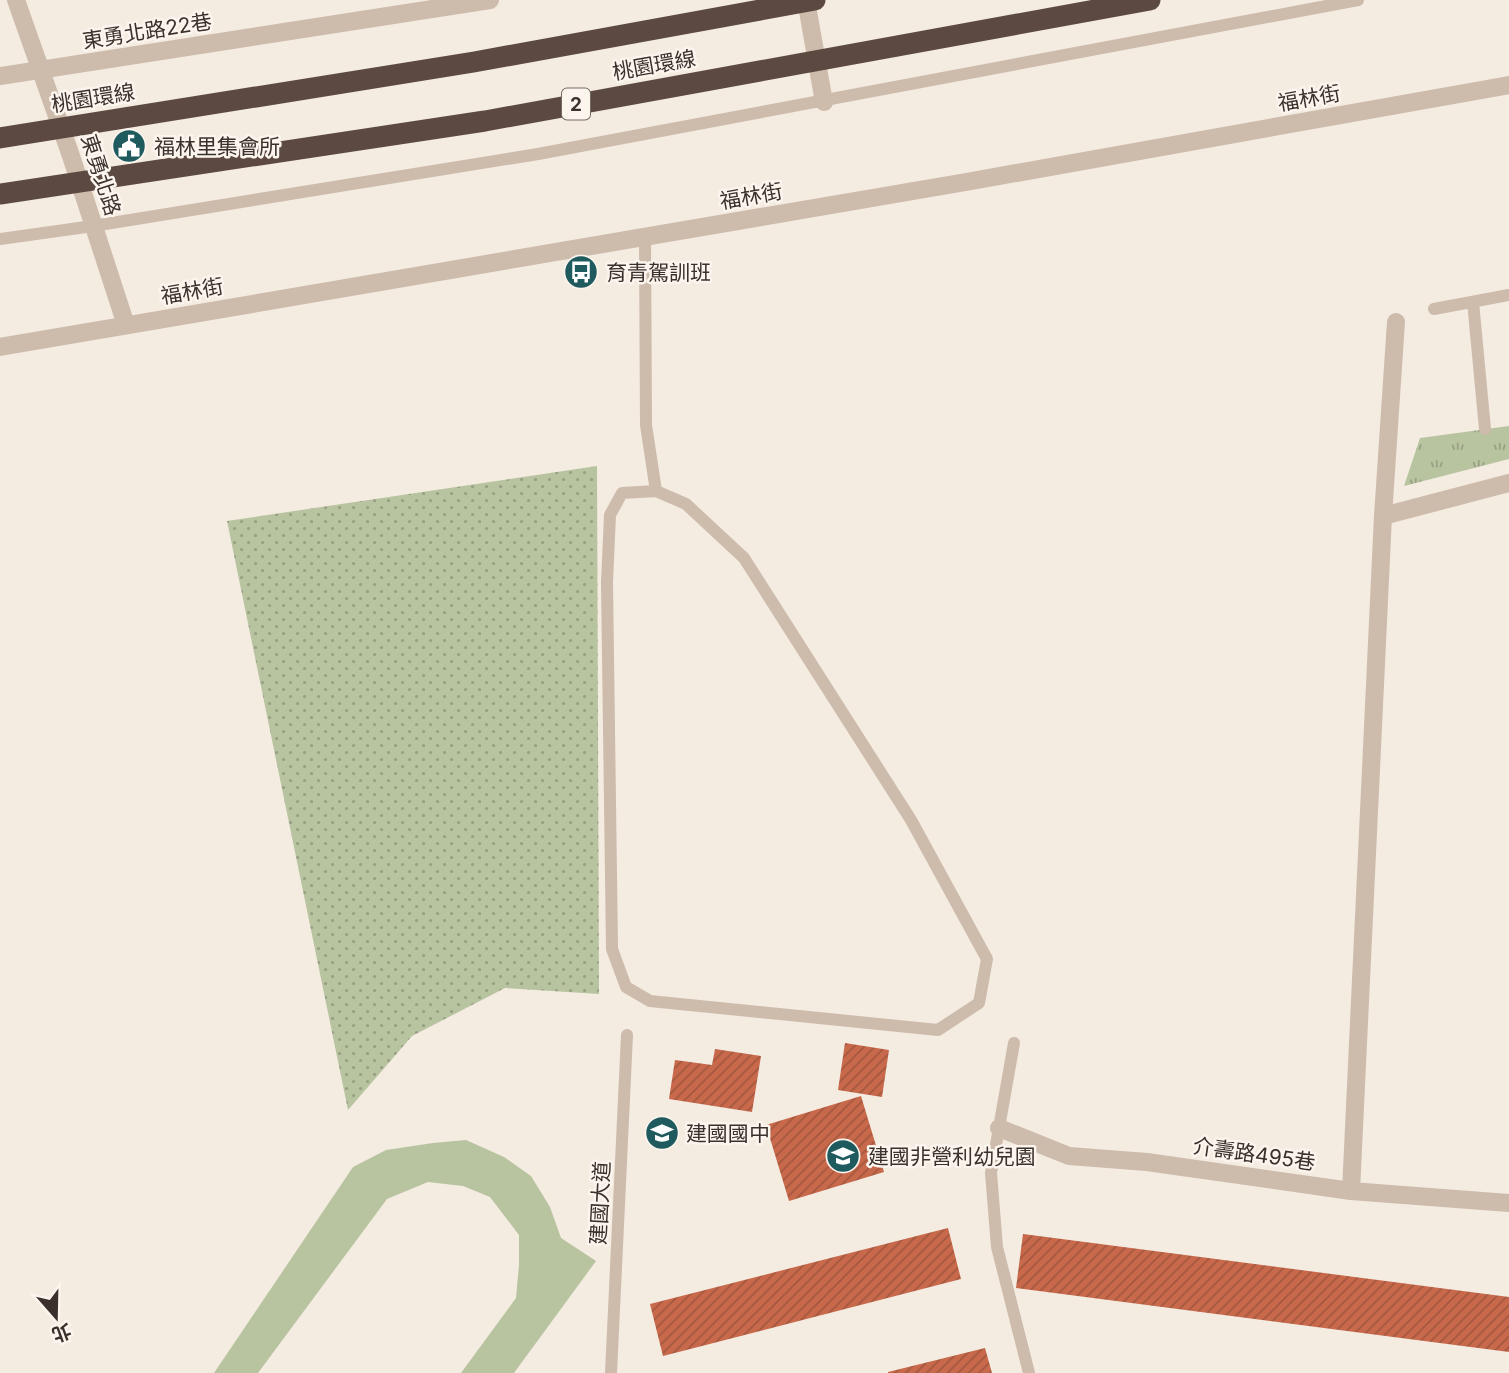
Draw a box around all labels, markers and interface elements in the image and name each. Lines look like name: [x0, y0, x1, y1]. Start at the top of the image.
street label: 東勇北路22巷: [81, 8, 213, 54]
street label: 桃園環線: [610, 45, 698, 85]
street label: 桃園環線: [50, 79, 136, 117]
street label: 福林街: [1276, 80, 1342, 116]
road number: 2: [562, 88, 590, 120]
public building icon: 福林里集會所: [110, 127, 148, 165]
street label: 東勇北路: [76, 131, 126, 219]
place label: 福林里集會所: [154, 134, 280, 159]
street label: 福林街: [718, 178, 784, 214]
bus stop icon: 育青駕訓班: [562, 253, 600, 291]
place label: 育青駕訓班: [606, 260, 711, 285]
street label: 福林街: [159, 273, 225, 309]
school or university icon: 建國國中: [643, 1114, 681, 1152]
place label: 建國國中: [686, 1121, 770, 1146]
street label: 介壽路495巷: [1191, 1133, 1317, 1175]
school or university icon: 建國非營利幼兒園: [824, 1137, 862, 1175]
place label: 建國非營利幼兒園: [868, 1144, 1036, 1169]
street label: 建國大道: [585, 1160, 615, 1246]
north arrow: [21, 1282, 91, 1352]
text: 北: [49, 1318, 75, 1347]

